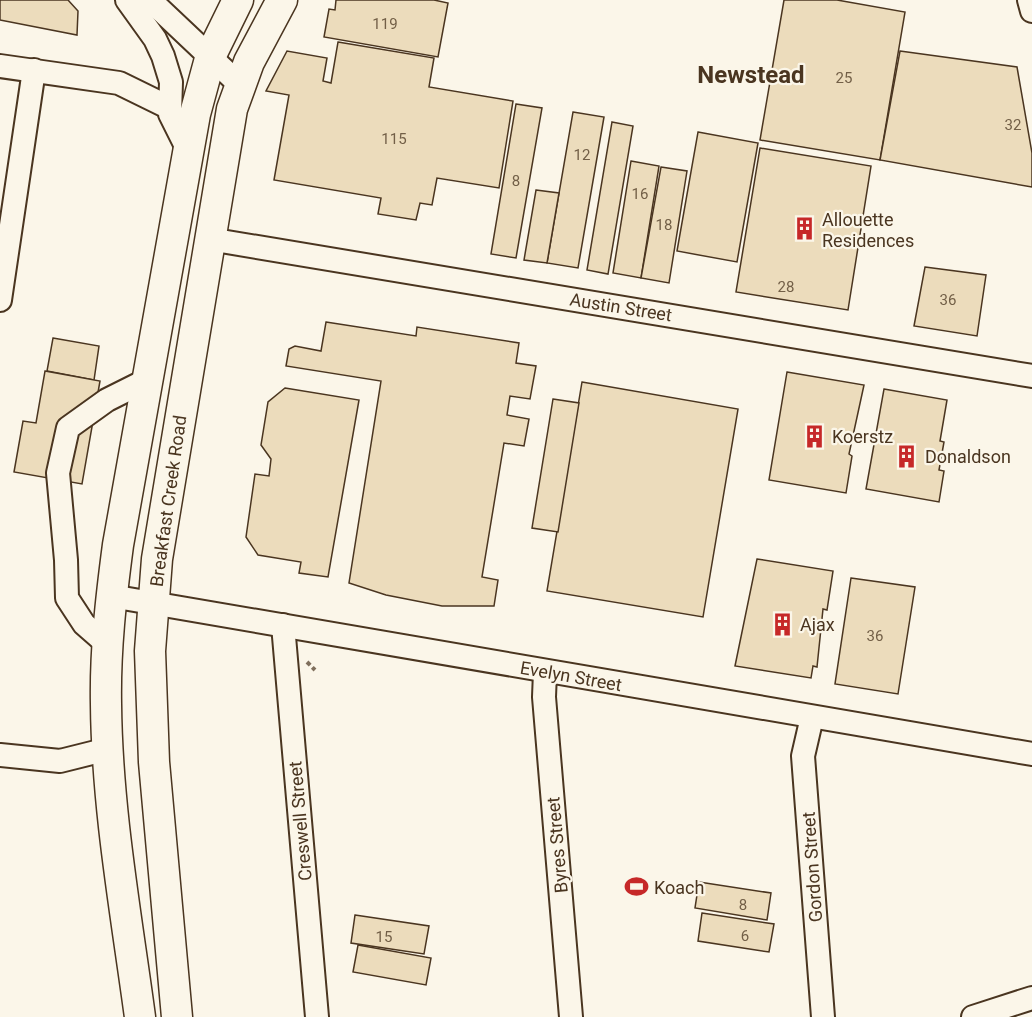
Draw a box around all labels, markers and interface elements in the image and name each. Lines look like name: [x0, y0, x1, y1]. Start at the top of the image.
house number: 119: [372, 15, 398, 33]
district label: Newstead: [697, 61, 805, 89]
house number: 25: [836, 69, 852, 87]
house number: 32: [1005, 116, 1021, 134]
house number: 115: [381, 130, 407, 148]
house number: 12: [574, 146, 590, 164]
house number: 8: [512, 172, 520, 190]
house number: 16: [632, 185, 648, 203]
place label: Allouette Residences: [822, 209, 914, 251]
house number: 18: [656, 216, 672, 234]
building icon: Allouette Residences: [791, 216, 817, 242]
house number: 28: [778, 278, 794, 296]
street label: Austin Street: [568, 289, 674, 325]
house number: 36: [940, 291, 956, 309]
street label: Breakfast Creek Road: [146, 414, 190, 588]
building icon: Koerstz: [801, 423, 827, 449]
place label: Koerstz: [832, 426, 893, 447]
building icon: Donaldson: [894, 443, 920, 469]
place label: Donaldson: [925, 446, 1011, 467]
building icon: Ajax: [769, 611, 795, 637]
place label: Ajax: [800, 614, 835, 635]
house number: 36: [867, 627, 883, 645]
street label: Evelyn Street: [518, 657, 624, 695]
street label: Creswell Street: [284, 760, 316, 882]
street label: Byres Street: [542, 796, 572, 894]
street label: Gordon Street: [798, 811, 826, 923]
sports icon: Koach: [623, 874, 649, 900]
place label: Koach: [654, 877, 704, 898]
house number: 8: [739, 896, 747, 914]
house number: 6: [741, 927, 749, 945]
house number: 15: [376, 928, 392, 946]

